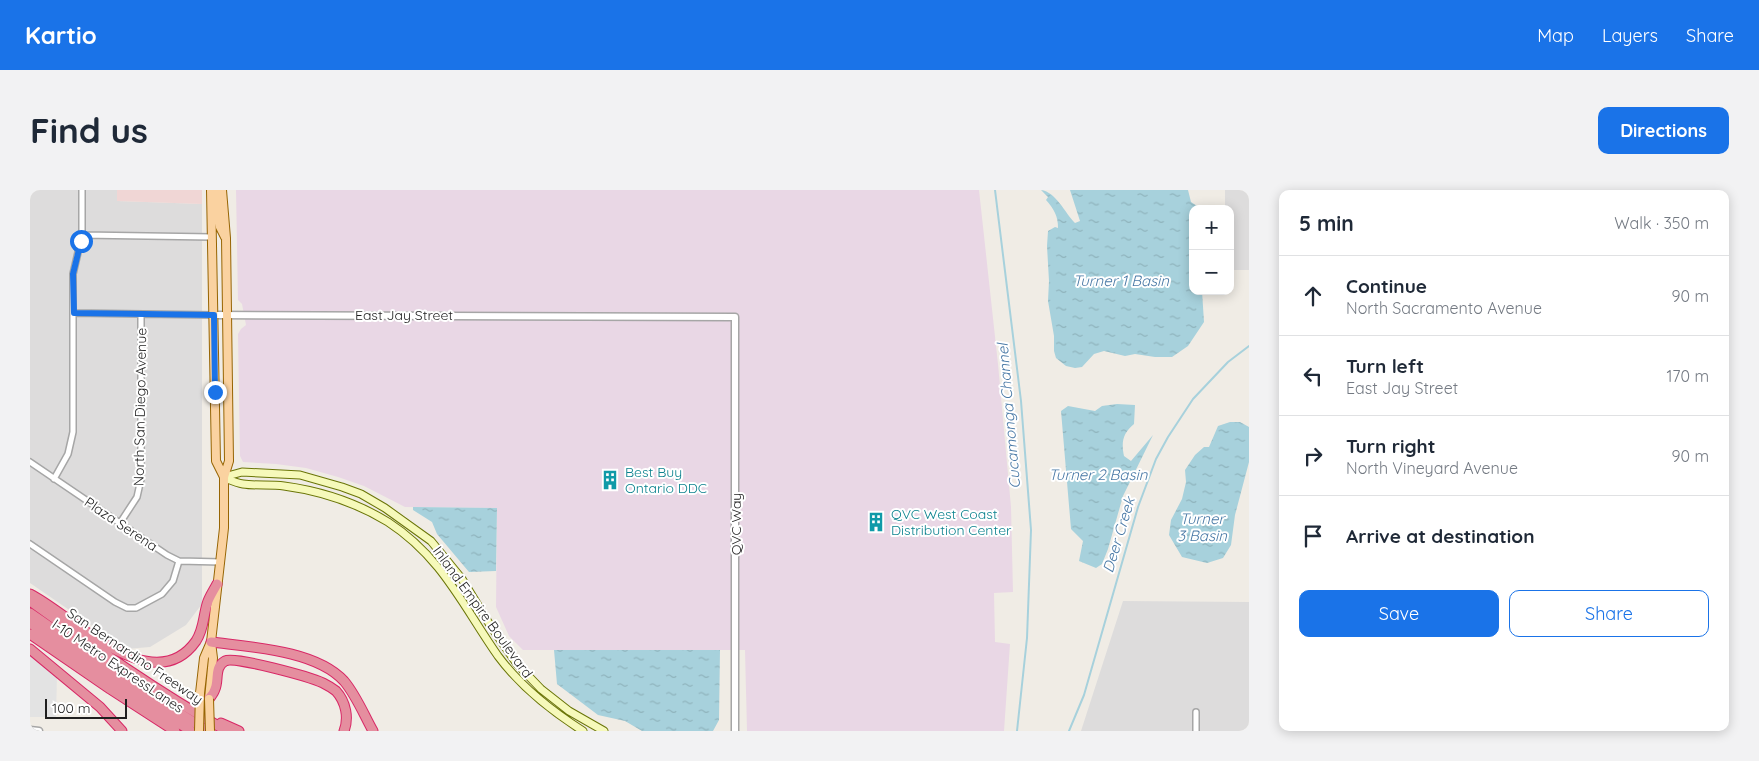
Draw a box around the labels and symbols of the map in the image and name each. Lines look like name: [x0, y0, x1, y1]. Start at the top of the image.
route start: [70, 230, 93, 253]
water label: Turner 1 Basin: [1073, 271, 1169, 290]
street label: East Jay Street: [355, 306, 453, 324]
street label: North San Diego Avenue: [130, 328, 150, 486]
water label: Cucamonga Channel: [993, 341, 1024, 489]
route end: [204, 381, 227, 404]
place label: Best Buy Ontario DDC: [625, 463, 707, 497]
water label: Turner 2 Basin: [1049, 465, 1148, 484]
building icon: Best Buy Ontario DDC: [599, 469, 621, 491]
street label: Plaza Serena: [81, 493, 161, 555]
street label: QVC Way: [727, 493, 745, 555]
water label: Deer Creek: [1098, 493, 1140, 575]
place label: QVC West Coast Distribution Center: [891, 505, 1012, 539]
water label: Turner 3 Basin: [1177, 509, 1227, 545]
building icon: QVC West Coast Distribution Center: [865, 511, 887, 533]
street label: Inland Empire Boulevard: [429, 543, 537, 681]
street label: San Bernardino Freeway: [64, 604, 206, 708]
street label: I-10 Metro ExpressLanes: [49, 615, 187, 717]
scale bar: [45, 696, 128, 719]

